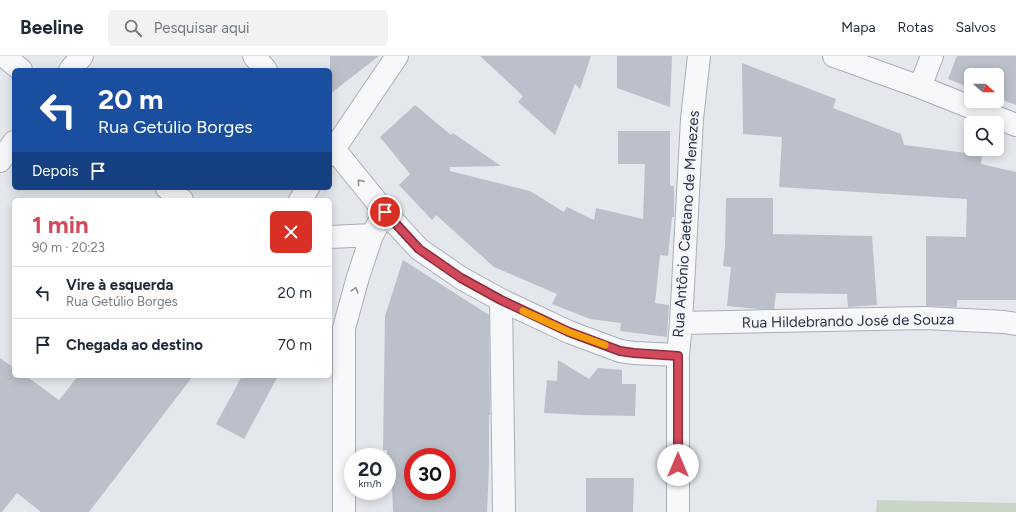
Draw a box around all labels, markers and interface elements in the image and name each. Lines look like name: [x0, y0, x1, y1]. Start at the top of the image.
search box: [108, 10, 388, 46]
text: Beeline: [20, 16, 84, 39]
icon: search: [122, 17, 144, 39]
text: Pesquisar aqui: [154, 19, 249, 37]
text: Mapa: [841, 19, 876, 36]
text: Rotas: [898, 19, 933, 36]
text: Salvos: [955, 19, 996, 36]
north arrow: [964, 68, 1004, 108]
map controls: [964, 68, 1004, 156]
text: 20 m: [98, 82, 163, 116]
icon: left: [32, 84, 84, 136]
street label: Rua Antônio Caetano de Menezes: [669, 110, 703, 338]
text: Rua Getúlio Borges: [98, 116, 253, 138]
button: search: [964, 116, 1004, 156]
icon: arrive: [87, 160, 109, 182]
text: Depois: [32, 162, 79, 180]
one-way arrow: [358, 179, 365, 186]
pin: [368, 195, 402, 229]
icon: arrive: [374, 201, 396, 223]
text: 1 min: [32, 210, 89, 239]
button: close: [270, 211, 312, 253]
text: 90 m · 20:23: [32, 240, 105, 255]
text: Vire à esquerda: [66, 276, 173, 294]
icon: left: [32, 282, 54, 304]
text: 20 m: [278, 284, 312, 302]
one-way arrow: [350, 287, 358, 294]
text: Rua Getúlio Borges: [66, 294, 178, 309]
street label: Rua Hildebrando José de Souza: [742, 310, 954, 332]
icon: arrive: [32, 334, 54, 356]
text: Chegada ao destino: [66, 336, 203, 354]
text: 70 m: [278, 336, 312, 354]
position arrow: [657, 444, 699, 486]
speed limit sign: 30: [404, 448, 456, 500]
text: 20: [358, 457, 382, 481]
text: km/h: [359, 477, 381, 490]

